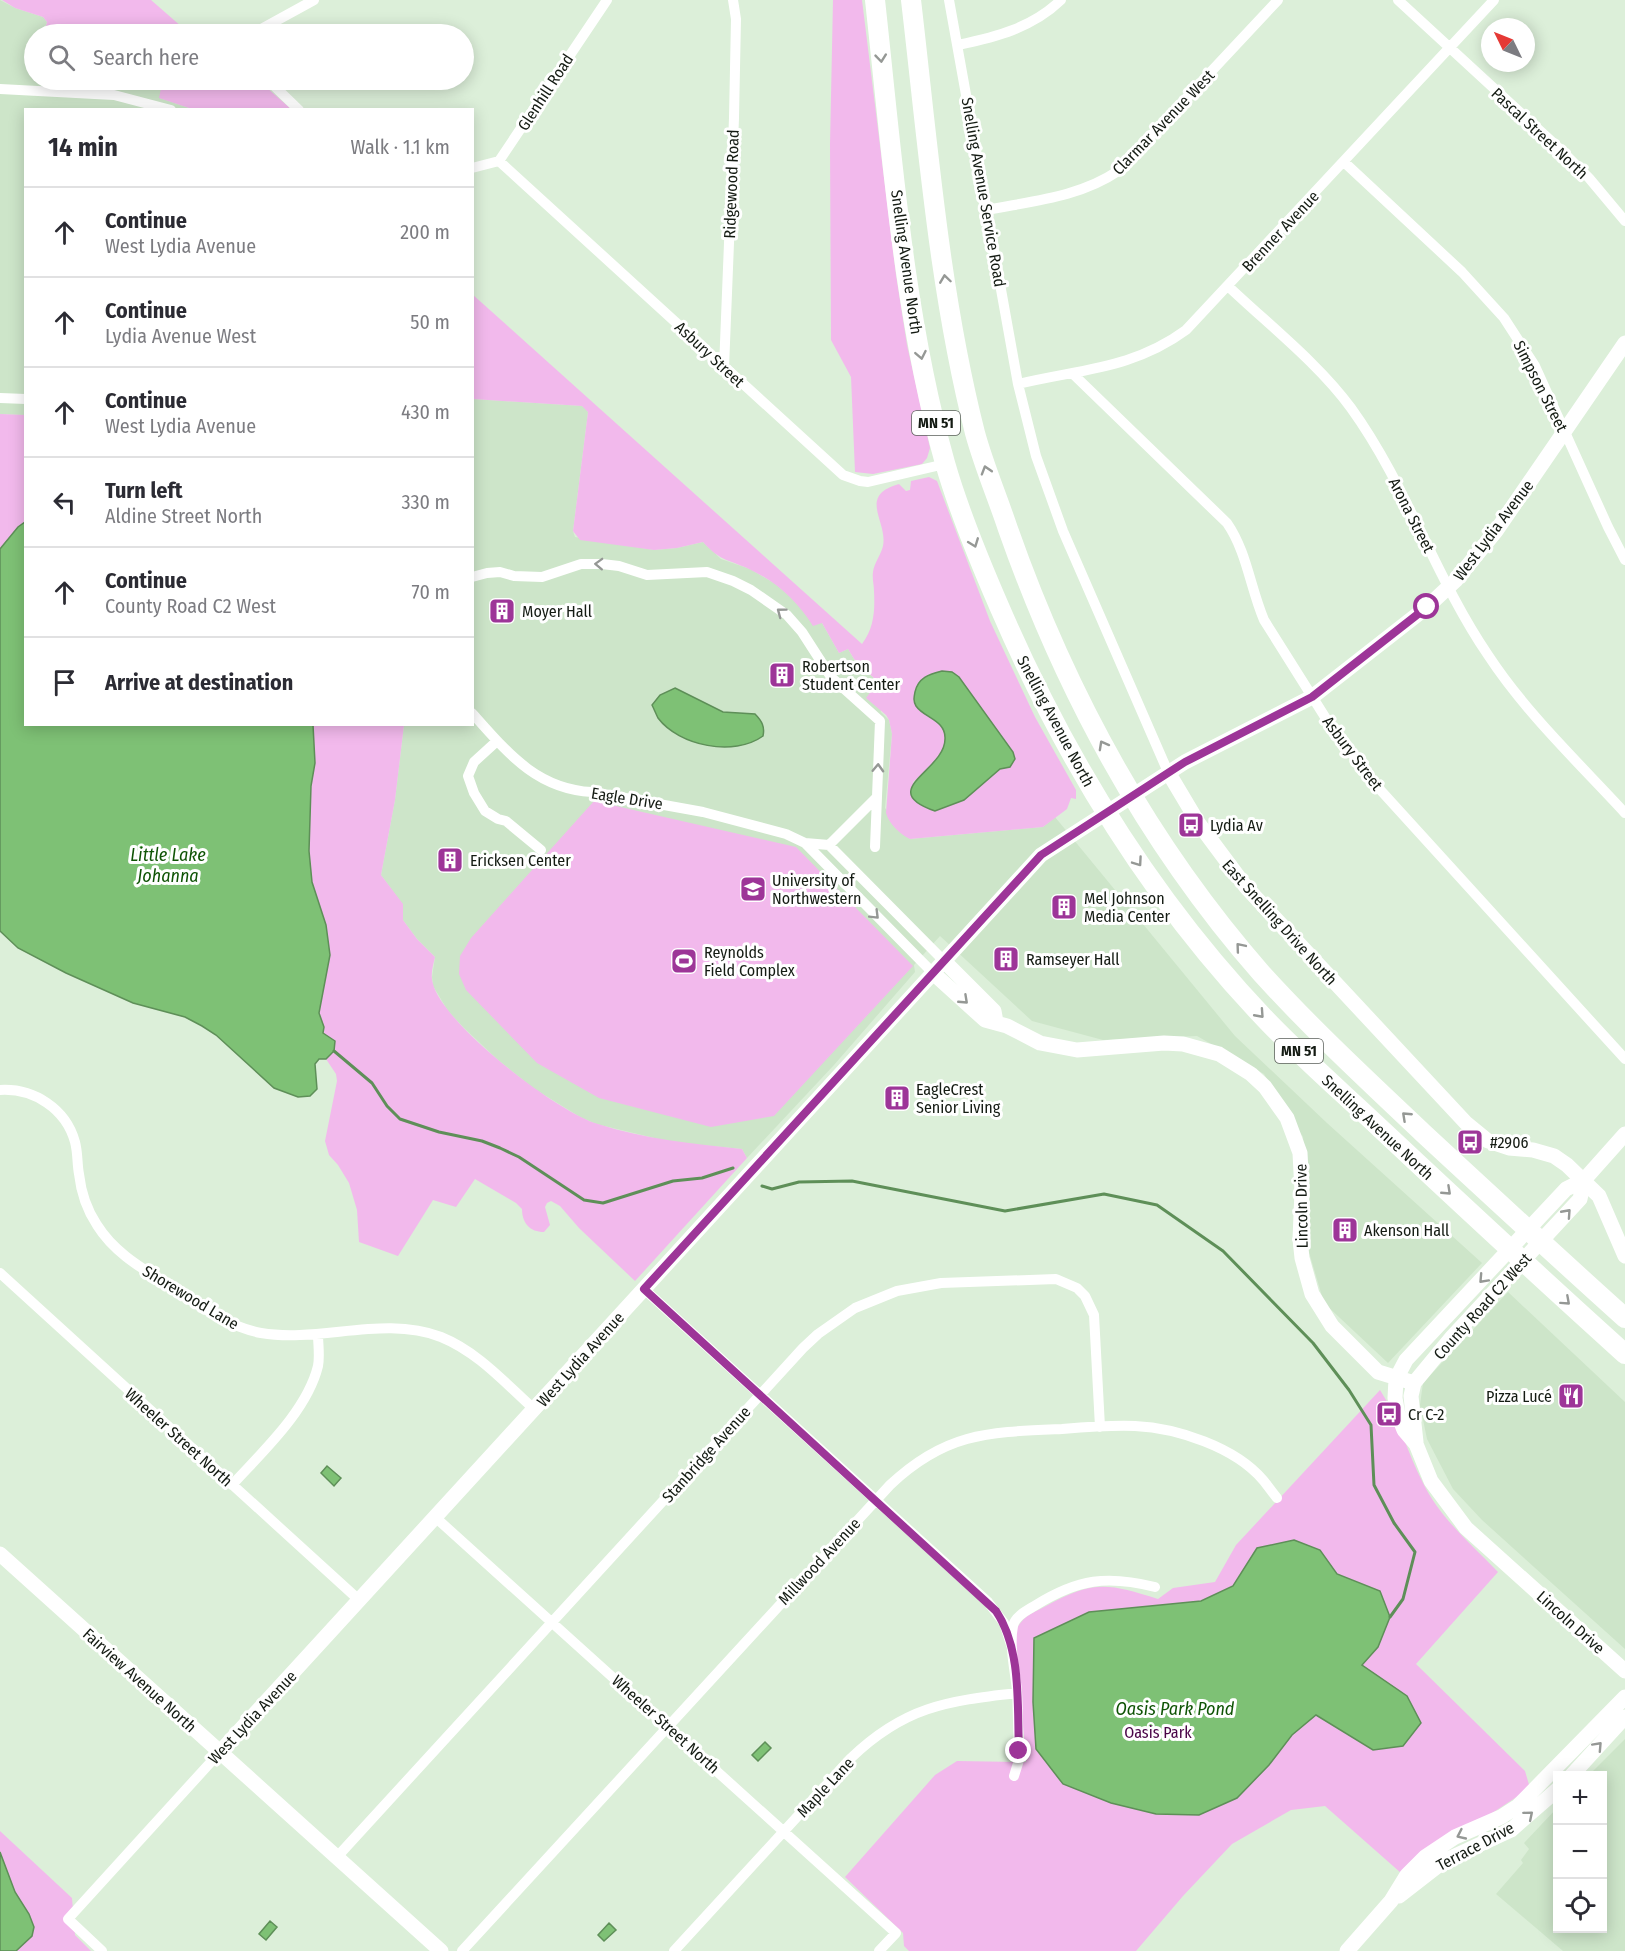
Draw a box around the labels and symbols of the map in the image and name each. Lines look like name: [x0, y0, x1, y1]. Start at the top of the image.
north arrow: [1481, 18, 1535, 72]
street label: Glenhill Road: [514, 50, 577, 134]
one-way arrow: [874, 54, 887, 63]
street label: Clarmar Avenue West: [1108, 65, 1219, 179]
street label: Pascal Street North: [1487, 84, 1592, 183]
street label: Snelling Avenue Service Road: [957, 96, 1010, 288]
street label: Ridgewood Road: [720, 129, 743, 239]
street label: Brenner Avenue: [1238, 187, 1323, 276]
street label: Snelling Avenue North: [887, 189, 926, 336]
one-way arrow: [939, 274, 951, 284]
street label: Asbury Street: [671, 317, 749, 392]
street label: Simpson Street: [1509, 338, 1572, 436]
one-way arrow: [914, 350, 927, 360]
road number: MN 51: [912, 411, 960, 435]
one-way arrow: [981, 465, 993, 475]
street label: Arona Street: [1385, 475, 1439, 556]
street label: West Lydia Avenue: [1449, 476, 1537, 584]
one-way arrow: [966, 537, 979, 548]
one-way arrow: [594, 558, 603, 570]
route start: [1413, 593, 1439, 619]
building icon: Moyer Hall: [487, 596, 517, 626]
place label: Moyer Hall: [522, 602, 592, 621]
one-way arrow: [777, 608, 788, 619]
street label: Snelling Avenue North: [1013, 652, 1098, 790]
place label: Robertson Student Center: [802, 657, 900, 694]
building icon: Robertson Student Center: [767, 660, 797, 690]
street label: Asbury Street: [1319, 712, 1387, 795]
one-way arrow: [1099, 741, 1110, 751]
one-way arrow: [872, 763, 885, 772]
street label: Eagle Drive: [590, 783, 664, 814]
bus stop icon: Lydia Av: [1176, 810, 1206, 840]
place label: Lydia Av: [1210, 816, 1263, 835]
water label: Little Lake Johanna: [130, 844, 206, 887]
building icon: Ericksen Center: [435, 845, 465, 875]
place label: Ericksen Center: [470, 851, 571, 870]
one-way arrow: [1131, 855, 1142, 866]
street label: East Snelling Drive North: [1218, 856, 1341, 989]
place label: University of Northwestern: [772, 871, 862, 908]
school or university icon: University of Northwestern: [738, 874, 768, 904]
place label: Mel Johnson Media Center: [1084, 889, 1171, 926]
building icon: Mel Johnson Media Center: [1049, 892, 1079, 922]
one-way arrow: [868, 907, 879, 918]
place label: Reynolds Field Complex: [704, 943, 795, 980]
one-way arrow: [1236, 943, 1247, 954]
building icon: Ramseyer Hall: [991, 944, 1021, 974]
sports icon: Reynolds Field Complex: [669, 946, 699, 976]
place label: Ramseyer Hall: [1026, 950, 1120, 969]
one-way arrow: [957, 993, 967, 1004]
one-way arrow: [1253, 1007, 1264, 1017]
road number: MN 51: [1275, 1039, 1323, 1063]
street label: Snelling Avenue North: [1318, 1071, 1437, 1184]
place label: EagleCrest Senior Living: [916, 1080, 1001, 1117]
building icon: EagleCrest Senior Living: [882, 1083, 912, 1113]
one-way arrow: [1402, 1113, 1413, 1124]
bus stop icon: #2906: [1455, 1127, 1485, 1157]
place label: #2906: [1490, 1133, 1528, 1152]
street label: Lincoln Drive: [1291, 1163, 1312, 1249]
one-way arrow: [1440, 1184, 1451, 1195]
one-way arrow: [1560, 1209, 1571, 1220]
building icon: Akenson Hall: [1330, 1215, 1360, 1245]
place label: Akenson Hall: [1364, 1221, 1449, 1240]
street label: County Road C2 West: [1430, 1249, 1536, 1364]
street label: Shorewood Lane: [139, 1261, 242, 1334]
one-way arrow: [1479, 1272, 1490, 1283]
one-way arrow: [1559, 1294, 1570, 1305]
street label: West Lydia Avenue: [533, 1308, 628, 1411]
restaurant icon: Pizza Lucé: [1556, 1381, 1586, 1411]
street label: Wheeler Street North: [121, 1384, 236, 1491]
place label: Pizza Lucé: [1486, 1387, 1552, 1406]
bus stop icon: Cr C-2: [1374, 1399, 1404, 1429]
street label: Stanbridge Avenue: [658, 1402, 755, 1506]
place label: Cr C-2: [1408, 1405, 1444, 1424]
street label: Millwood Avenue: [774, 1514, 864, 1609]
street label: Lincoln Drive: [1533, 1587, 1609, 1658]
street label: Fairview Avenue North: [79, 1624, 200, 1736]
street label: West Lydia Avenue: [204, 1667, 301, 1768]
street label: Wheeler Street North: [608, 1671, 723, 1778]
water label: Oasis Park Pond: [1116, 1698, 1235, 1720]
park label: Oasis Park: [1124, 1723, 1192, 1742]
route end: [1005, 1737, 1031, 1763]
one-way arrow: [1591, 1742, 1602, 1753]
street label: Maple Lane: [793, 1753, 858, 1821]
one-way arrow: [1522, 1811, 1533, 1822]
street label: Terrace Drive: [1433, 1818, 1517, 1875]
one-way arrow: [1456, 1827, 1467, 1839]

